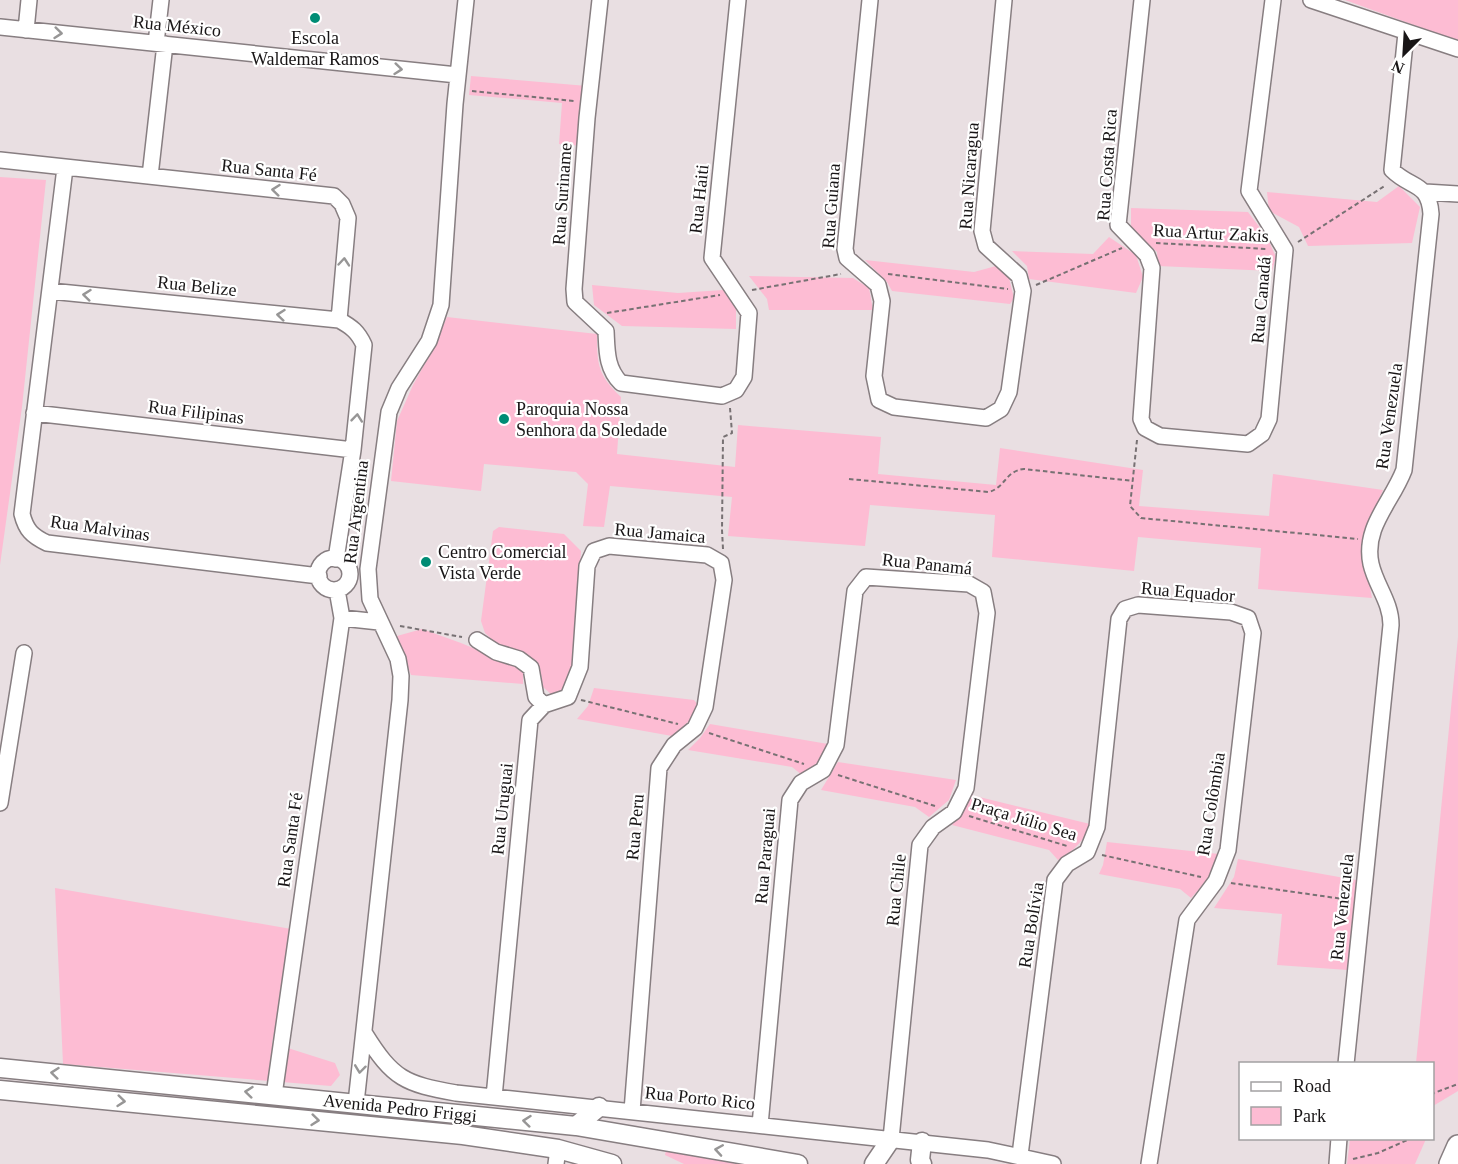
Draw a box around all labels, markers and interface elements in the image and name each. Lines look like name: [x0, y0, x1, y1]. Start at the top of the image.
street label: Rua México: [132, 11, 222, 41]
marker: Escola Waldemar Ramos: [308, 11, 322, 25]
north arrow: [1374, 24, 1434, 84]
one-way arrow: [54, 26, 63, 39]
place label: Escola Waldemar Ramos: [251, 28, 379, 69]
text: N: [1389, 57, 1407, 77]
one-way arrow: [394, 62, 403, 75]
street label: Rua Costa Rica: [1093, 108, 1121, 222]
street label: Rua Nicaragua: [955, 122, 983, 230]
street label: Rua Suriname: [548, 142, 576, 246]
street label: Rua Santa Fé: [220, 155, 318, 185]
street label: Rua Haiti: [685, 163, 713, 235]
street label: Rua Guiana: [818, 163, 844, 249]
one-way arrow: [272, 184, 281, 197]
street label: Rua Artur Zakis: [1153, 220, 1269, 246]
street label: Rua Canadá: [1247, 256, 1275, 344]
one-way arrow: [337, 258, 350, 267]
street label: Rua Belize: [156, 272, 238, 300]
one-way arrow: [82, 289, 92, 302]
one-way arrow: [276, 309, 286, 322]
street label: Rua Venezuela: [1372, 362, 1406, 470]
street label: Rua Filipinas: [147, 396, 245, 428]
place label: Paroquia Nossa Senhora da Soledade: [516, 399, 667, 440]
marker: Paroquia Nossa Senhora da Soledade: [497, 412, 511, 426]
one-way arrow: [350, 413, 362, 422]
street label: Rua Argentina: [340, 459, 372, 565]
street label: Rua Malvinas: [49, 511, 151, 545]
street label: Rua Jamaica: [614, 519, 706, 547]
place label: Centro Comercial Vista Verde: [438, 542, 566, 583]
street label: Rua Panamá: [881, 549, 973, 579]
marker: Centro Comercial Vista Verde: [419, 555, 433, 569]
street label: Rua Equador: [1140, 578, 1236, 606]
street label: Rua Colômbia: [1193, 751, 1229, 857]
street label: Rua Uruguai: [487, 762, 517, 856]
street label: Rua Santa Fé: [273, 791, 307, 889]
street label: Rua Peru: [622, 793, 648, 861]
street label: Praça Júlio Sea: [968, 793, 1080, 845]
street label: Rua Paraguai: [751, 807, 779, 905]
street label: Rua Chile: [882, 853, 910, 927]
street label: Rua Venezuela: [1326, 853, 1358, 961]
street label: Rua Bolívia: [1014, 881, 1048, 969]
legend: [1239, 1062, 1434, 1140]
one-way arrow: [355, 1064, 367, 1073]
one-way arrow: [50, 1067, 60, 1080]
text: Road: [1293, 1076, 1331, 1096]
street label: Rua Porto Rico: [644, 1082, 756, 1114]
one-way arrow: [244, 1087, 254, 1099]
street label: Avenida Pedro Friggi: [322, 1090, 478, 1126]
one-way arrow: [116, 1094, 125, 1107]
text: Park: [1293, 1106, 1326, 1126]
one-way arrow: [310, 1113, 320, 1126]
one-way arrow: [522, 1115, 531, 1128]
one-way arrow: [715, 1144, 725, 1157]

